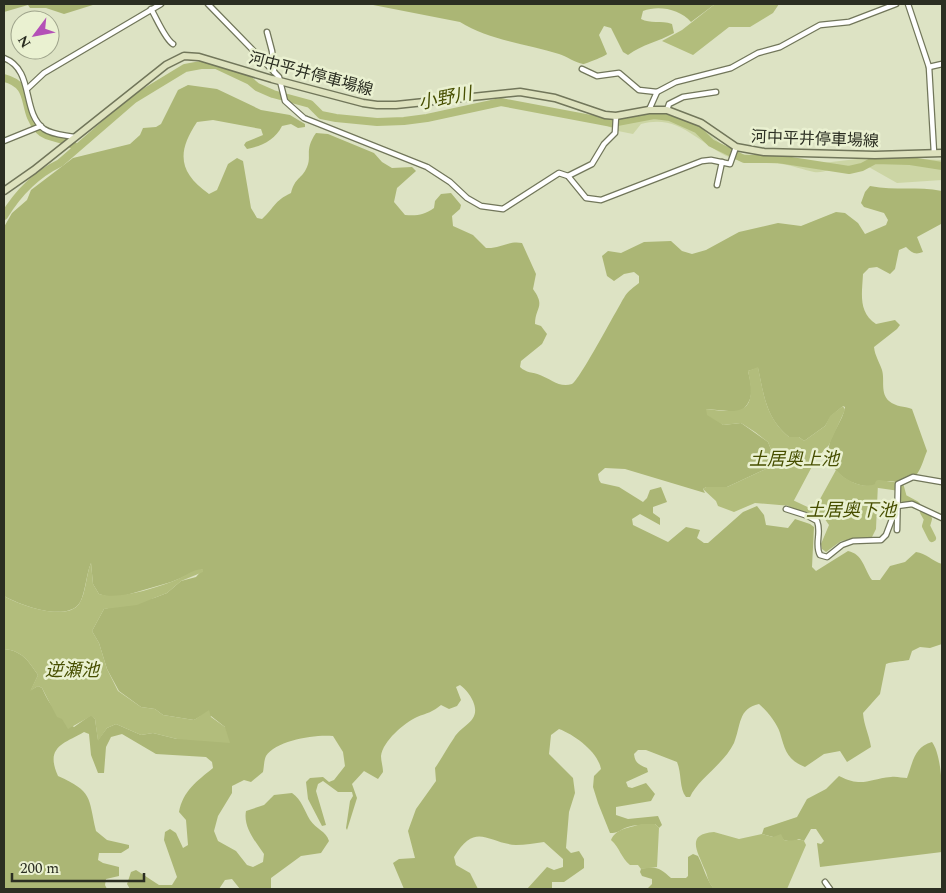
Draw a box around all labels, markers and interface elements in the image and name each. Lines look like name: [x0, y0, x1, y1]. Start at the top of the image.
north arrow: [10, 10, 60, 60]
text: N: [12, 31, 36, 52]
street label: 河中平井停車場線: [246, 46, 376, 102]
water label: 小野川: [416, 80, 476, 117]
street label: 河中平井停車場線: [751, 125, 879, 153]
water label: 土居奥上池: [749, 446, 841, 473]
water label: 土居奥下池: [806, 497, 898, 524]
water label: 逆瀬池: [45, 657, 101, 684]
scale bar: [12, 850, 145, 882]
text: 200 m: [20, 857, 59, 880]

